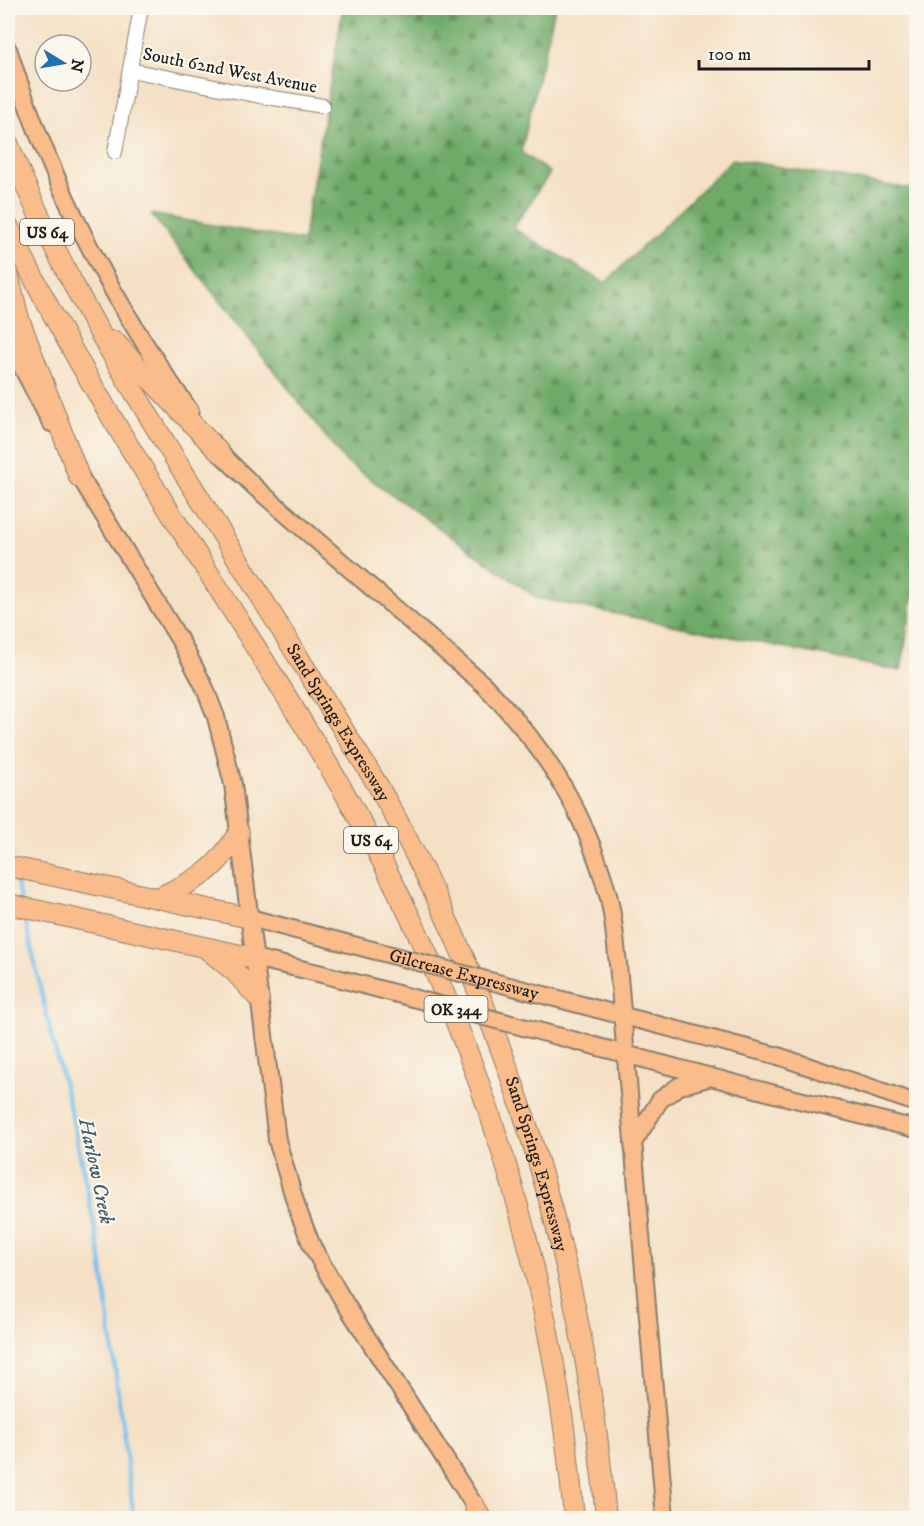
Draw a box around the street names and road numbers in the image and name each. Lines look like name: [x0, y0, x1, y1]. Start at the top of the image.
street label: South 62nd West Avenue: [141, 43, 319, 99]
road number: US 64: [20, 219, 74, 245]
street label: Sand Springs Expressway: [281, 640, 395, 806]
road number: US 64: [344, 827, 398, 853]
street label: Gilcrease Expressway: [387, 945, 541, 1005]
road number: OK 344: [424, 996, 488, 1022]
street label: Sand Springs Expressway: [500, 1074, 572, 1254]

